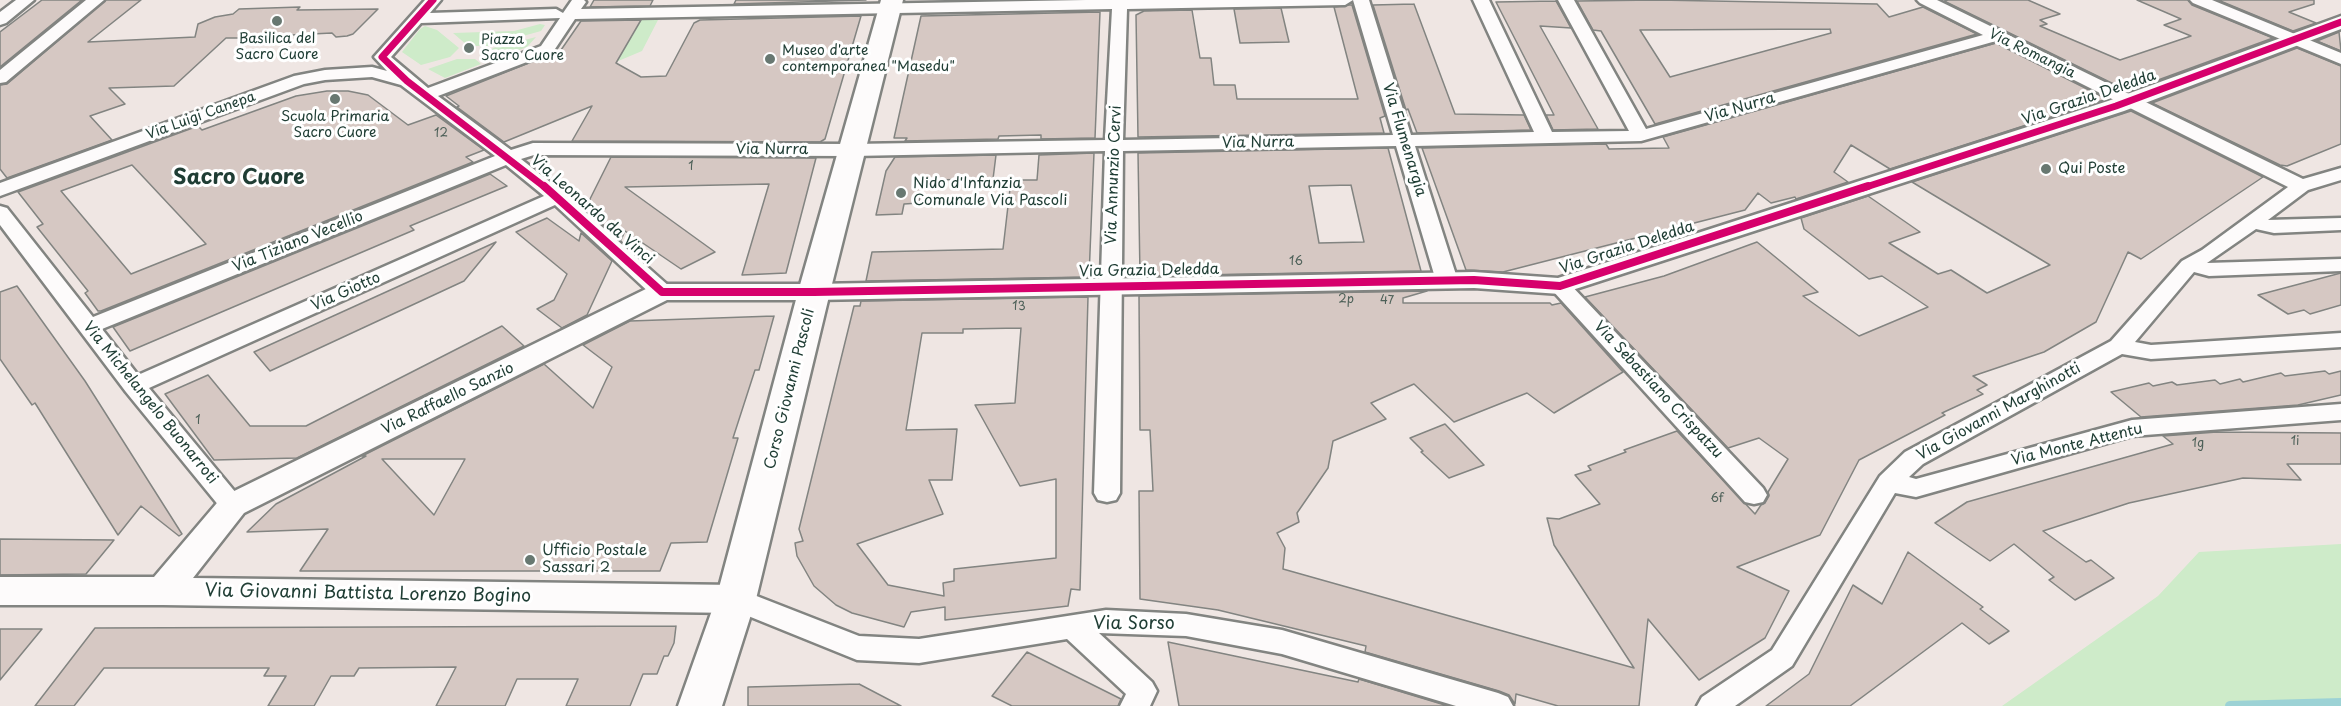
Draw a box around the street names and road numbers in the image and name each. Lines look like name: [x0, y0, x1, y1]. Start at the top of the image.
street label: Via Romangia: [1986, 26, 2078, 82]
street label: Via Grazia Deledda: [2020, 67, 2158, 129]
street label: Via Flumenargia: [1378, 81, 1430, 199]
street label: Via Luigi Canepa: [144, 88, 258, 144]
street label: Via Nurra: [1703, 89, 1777, 127]
street label: Via Annunzio Cervi: [1103, 105, 1125, 245]
street label: Via Nurra: [1222, 133, 1294, 153]
street label: Via Nurra: [736, 141, 808, 159]
street label: Via Leonardo da Vinci: [527, 152, 657, 268]
street label: Via Tiziano Vecellio: [230, 208, 366, 276]
street label: Via Grazia Deledda: [1557, 218, 1697, 278]
street label: Via Grazia Deledda: [1079, 261, 1219, 281]
street label: Via Giotto: [309, 269, 383, 315]
street label: Corso Giovanni Pascoli: [761, 307, 819, 471]
street label: Via Michelangelo Buonarroti: [79, 318, 221, 488]
street label: Via Sebastiano Crispatzu: [1590, 318, 1726, 462]
street label: Via Raffaello Sanzio: [379, 359, 517, 439]
street label: Via Giovanni Marghinotti: [1914, 359, 2084, 465]
street label: Via Monte Attentu: [2010, 420, 2144, 470]
street label: Via Giovanni Battista Lorenzo Bogino: [205, 580, 531, 608]
street label: Via Sorso: [1093, 613, 1175, 635]

